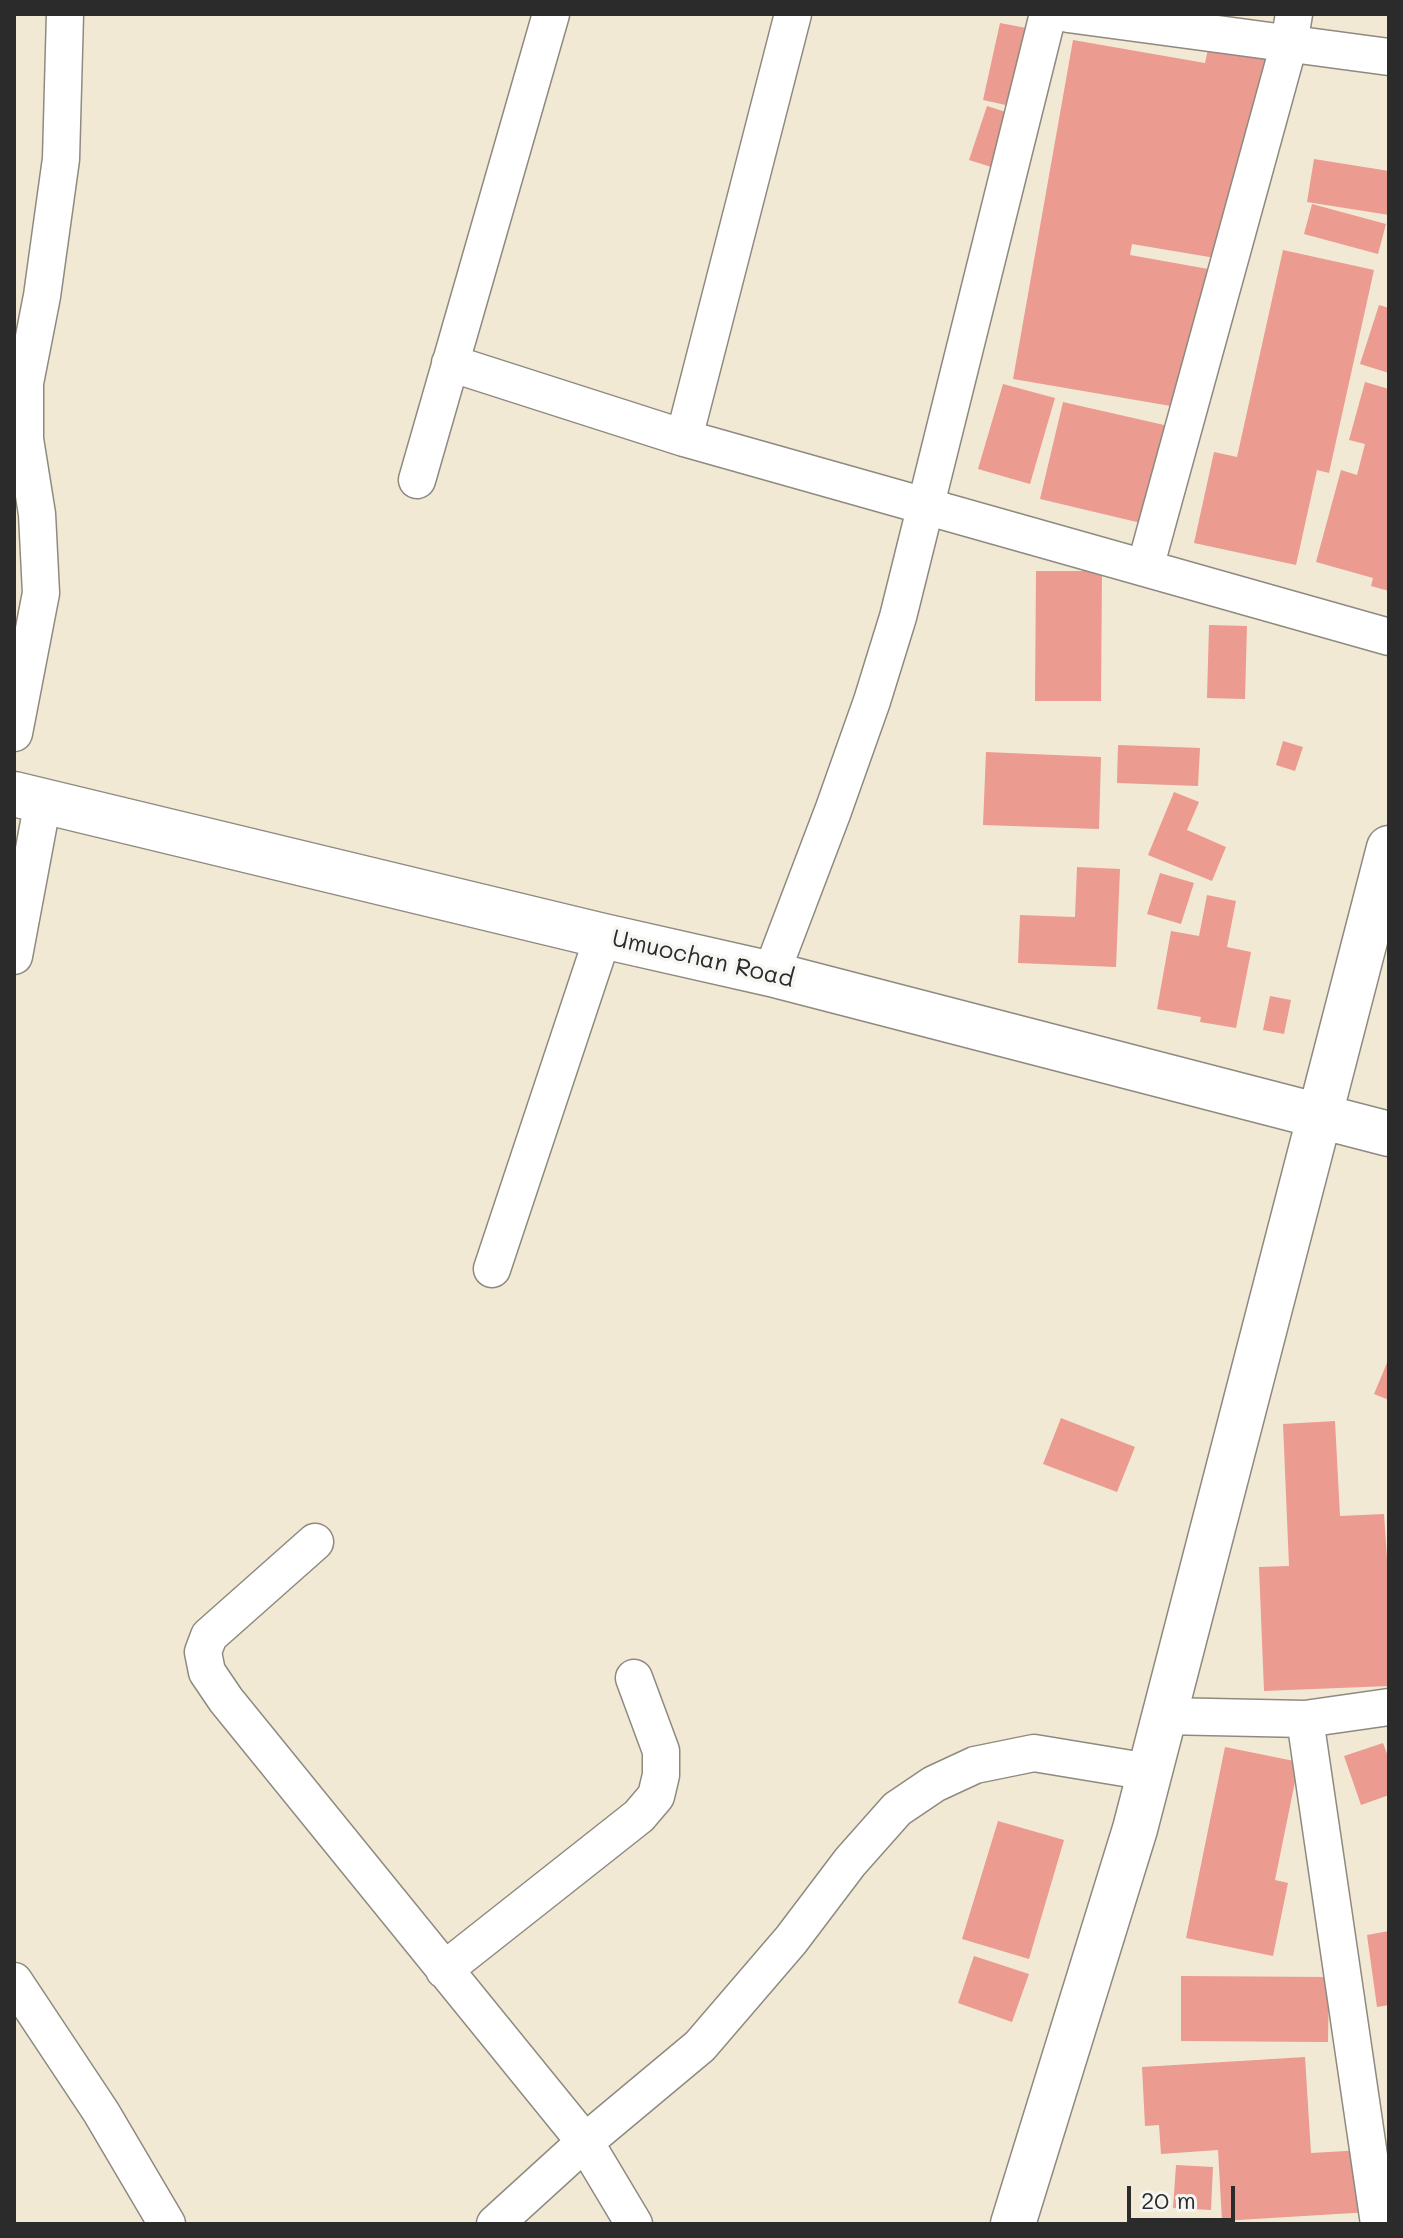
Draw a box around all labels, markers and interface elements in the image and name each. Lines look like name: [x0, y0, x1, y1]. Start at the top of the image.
street label: Umuochan Road: [609, 924, 797, 994]
scale bar: [1131, 2170, 1239, 2220]
text: 20 m: [1141, 2184, 1196, 2215]

